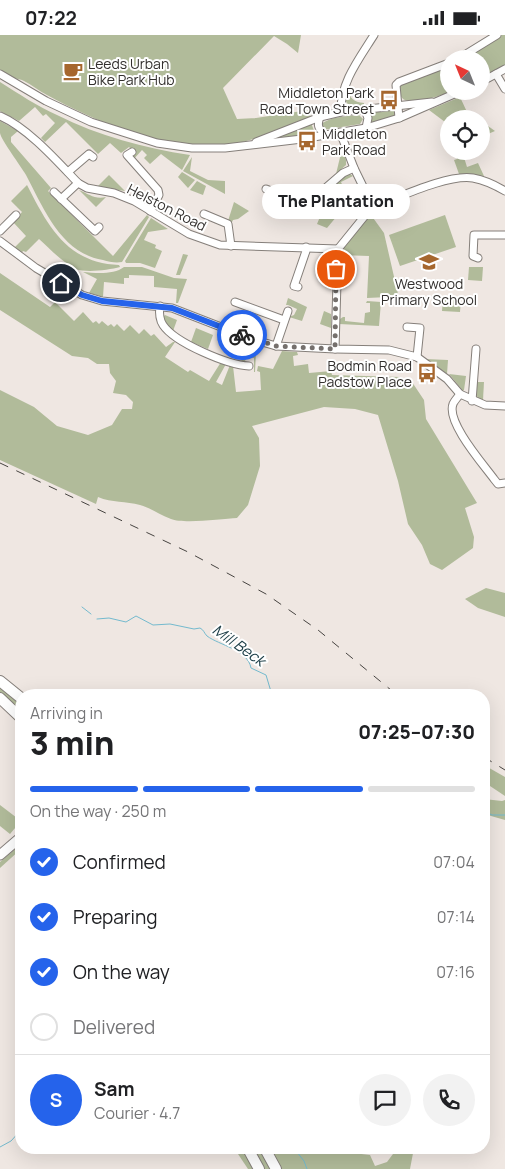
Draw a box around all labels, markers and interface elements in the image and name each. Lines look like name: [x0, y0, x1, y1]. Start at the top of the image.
text: 07:22: [25, 5, 77, 31]
north arrow: [440, 50, 490, 100]
map controls: [440, 50, 490, 160]
place label: Leeds Urban Bike Park Hub: [88, 54, 175, 89]
cafe icon: Leeds Urban Bike Park Hub: [62, 60, 84, 82]
place label: Middleton Park Road Town Street: [260, 83, 375, 118]
bus stop icon: Middleton Park Road Town Street: [378, 89, 400, 111]
button: locate: [440, 110, 490, 160]
place label: Middleton Park Road: [322, 124, 387, 159]
bus stop icon: Middleton Park Road: [296, 130, 318, 152]
street label: Helston Road: [124, 179, 210, 235]
callout: The Plantation: [262, 184, 410, 219]
text: The Plantation: [278, 190, 394, 212]
pin: [315, 248, 357, 290]
school or university icon: Westwood Primary School: [418, 251, 440, 273]
icon: bag: [322, 255, 350, 283]
pin: [40, 262, 82, 304]
icon: home: [47, 269, 75, 297]
place label: Westwood Primary School: [381, 274, 477, 309]
courier: [217, 310, 267, 360]
icon: bike: [228, 321, 256, 349]
place label: Bodmin Road Padstow Place: [318, 356, 412, 391]
bus stop icon: Bodmin Road Padstow Place: [416, 362, 438, 384]
water label: Mill Beck: [208, 619, 272, 672]
text: Arriving in: [30, 702, 103, 724]
text: 07:25–07:30: [358, 719, 475, 745]
text: 3 min: [30, 721, 114, 765]
text: On the way · 250 m: [30, 800, 166, 822]
icon: check: [30, 848, 58, 876]
text: Confirmed: [73, 849, 166, 875]
text: 07:04: [433, 851, 475, 873]
icon: check: [30, 903, 58, 931]
text: Preparing: [73, 904, 158, 930]
text: 07:14: [437, 906, 475, 928]
icon: check: [30, 958, 58, 986]
text: On the way: [73, 959, 170, 985]
text: 07:16: [436, 961, 475, 983]
text: Delivered: [73, 1014, 155, 1040]
button: chat: [359, 1074, 411, 1126]
button: phone: [423, 1074, 475, 1126]
text: Sam: [94, 1076, 135, 1102]
text: S: [50, 1087, 62, 1113]
text: Courier · 4.7: [94, 1102, 180, 1124]

